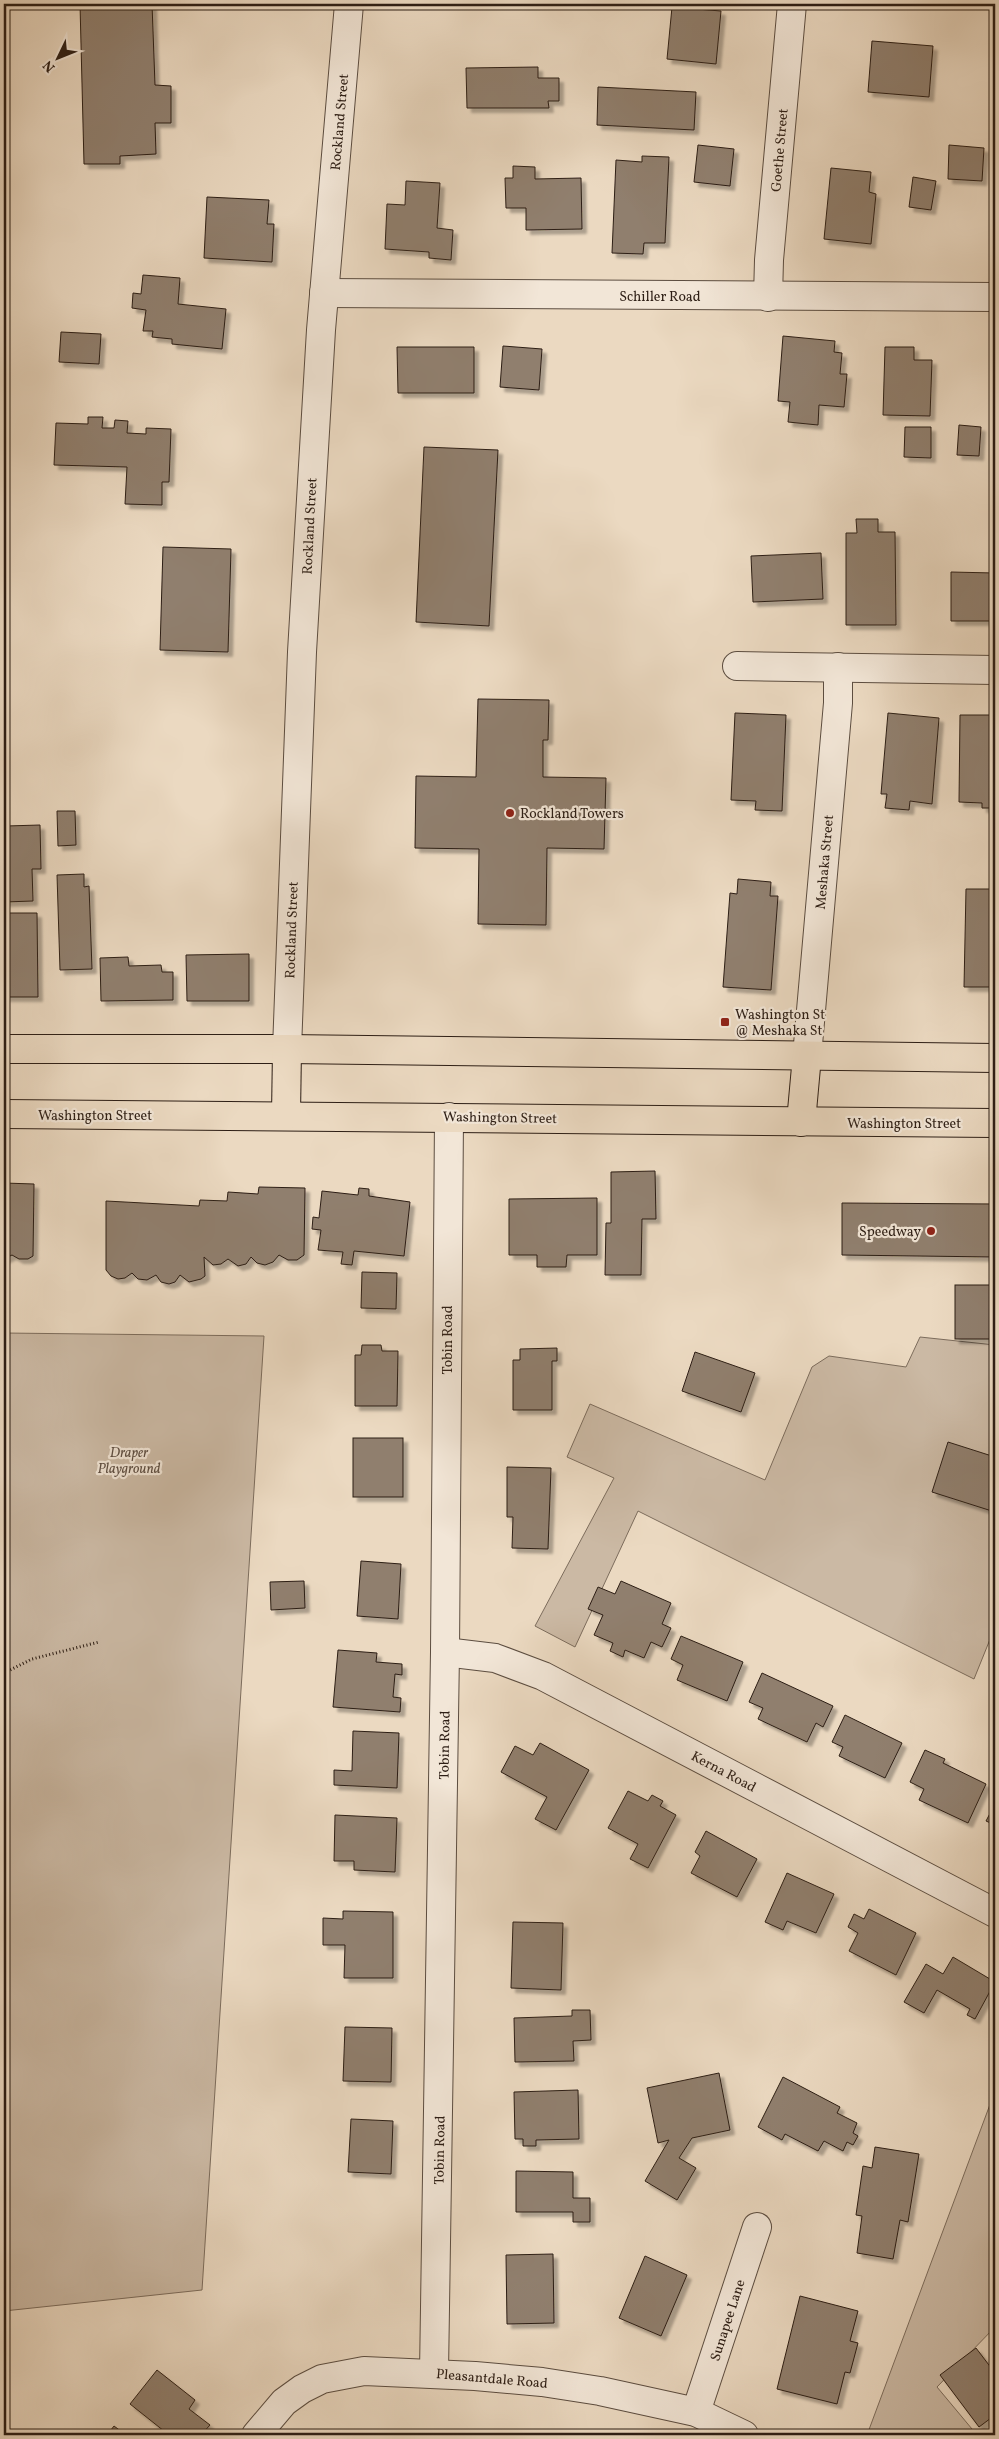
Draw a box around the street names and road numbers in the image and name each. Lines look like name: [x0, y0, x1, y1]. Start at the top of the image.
street label: Rockland Street: [327, 73, 354, 171]
street label: Goethe Street: [767, 108, 794, 193]
street label: Schiller Road: [619, 288, 701, 307]
street label: Rockland Street: [298, 477, 323, 575]
street label: Meshaka Street: [812, 814, 839, 910]
street label: Rockland Street: [281, 881, 304, 979]
street label: Washington Street: [38, 1107, 152, 1126]
street label: Washington Street: [443, 1108, 557, 1129]
street label: Washington Street: [847, 1115, 961, 1134]
street label: Tobin Road: [439, 1305, 458, 1375]
street label: Tobin Road: [435, 1710, 456, 1780]
street label: Kerna Road: [687, 1747, 759, 1797]
street label: Tobin Road: [430, 2115, 451, 2185]
street label: Sunapee Lane: [706, 2277, 751, 2364]
street label: Pleasantdale Road: [435, 2365, 549, 2394]

